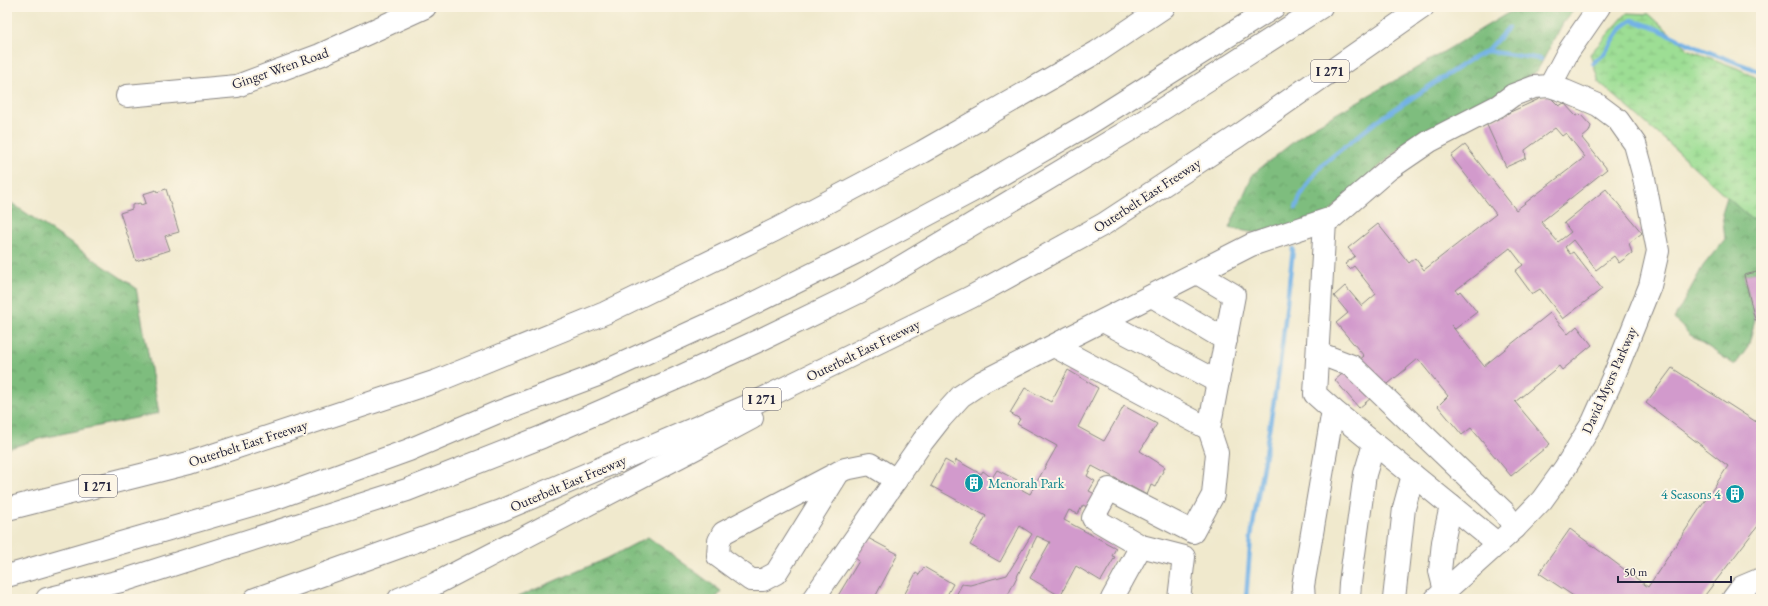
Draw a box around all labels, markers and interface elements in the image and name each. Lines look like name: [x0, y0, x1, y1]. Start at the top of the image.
street label: Ginger Wren Road: [229, 43, 332, 93]
road number: I 271: [1311, 60, 1349, 82]
street label: Outerbelt East Freeway: [1090, 153, 1205, 236]
street label: Outerbelt East Freeway: [803, 314, 924, 385]
street label: David Myers Parkway: [1577, 323, 1641, 436]
road number: I 271: [743, 388, 781, 410]
street label: Outerbelt East Freeway: [186, 415, 311, 471]
street label: Outerbelt East Freeway: [507, 450, 630, 516]
building icon: Menorah Park: [963, 472, 985, 494]
place label: Menorah Park: [988, 474, 1065, 492]
road number: I 271: [79, 475, 117, 497]
building icon: 4 Seasons 4: [1724, 483, 1746, 505]
place label: 4 Seasons 4: [1661, 485, 1721, 503]
scale bar: [1618, 558, 1731, 584]
text: 50 m: [1624, 564, 1648, 580]

